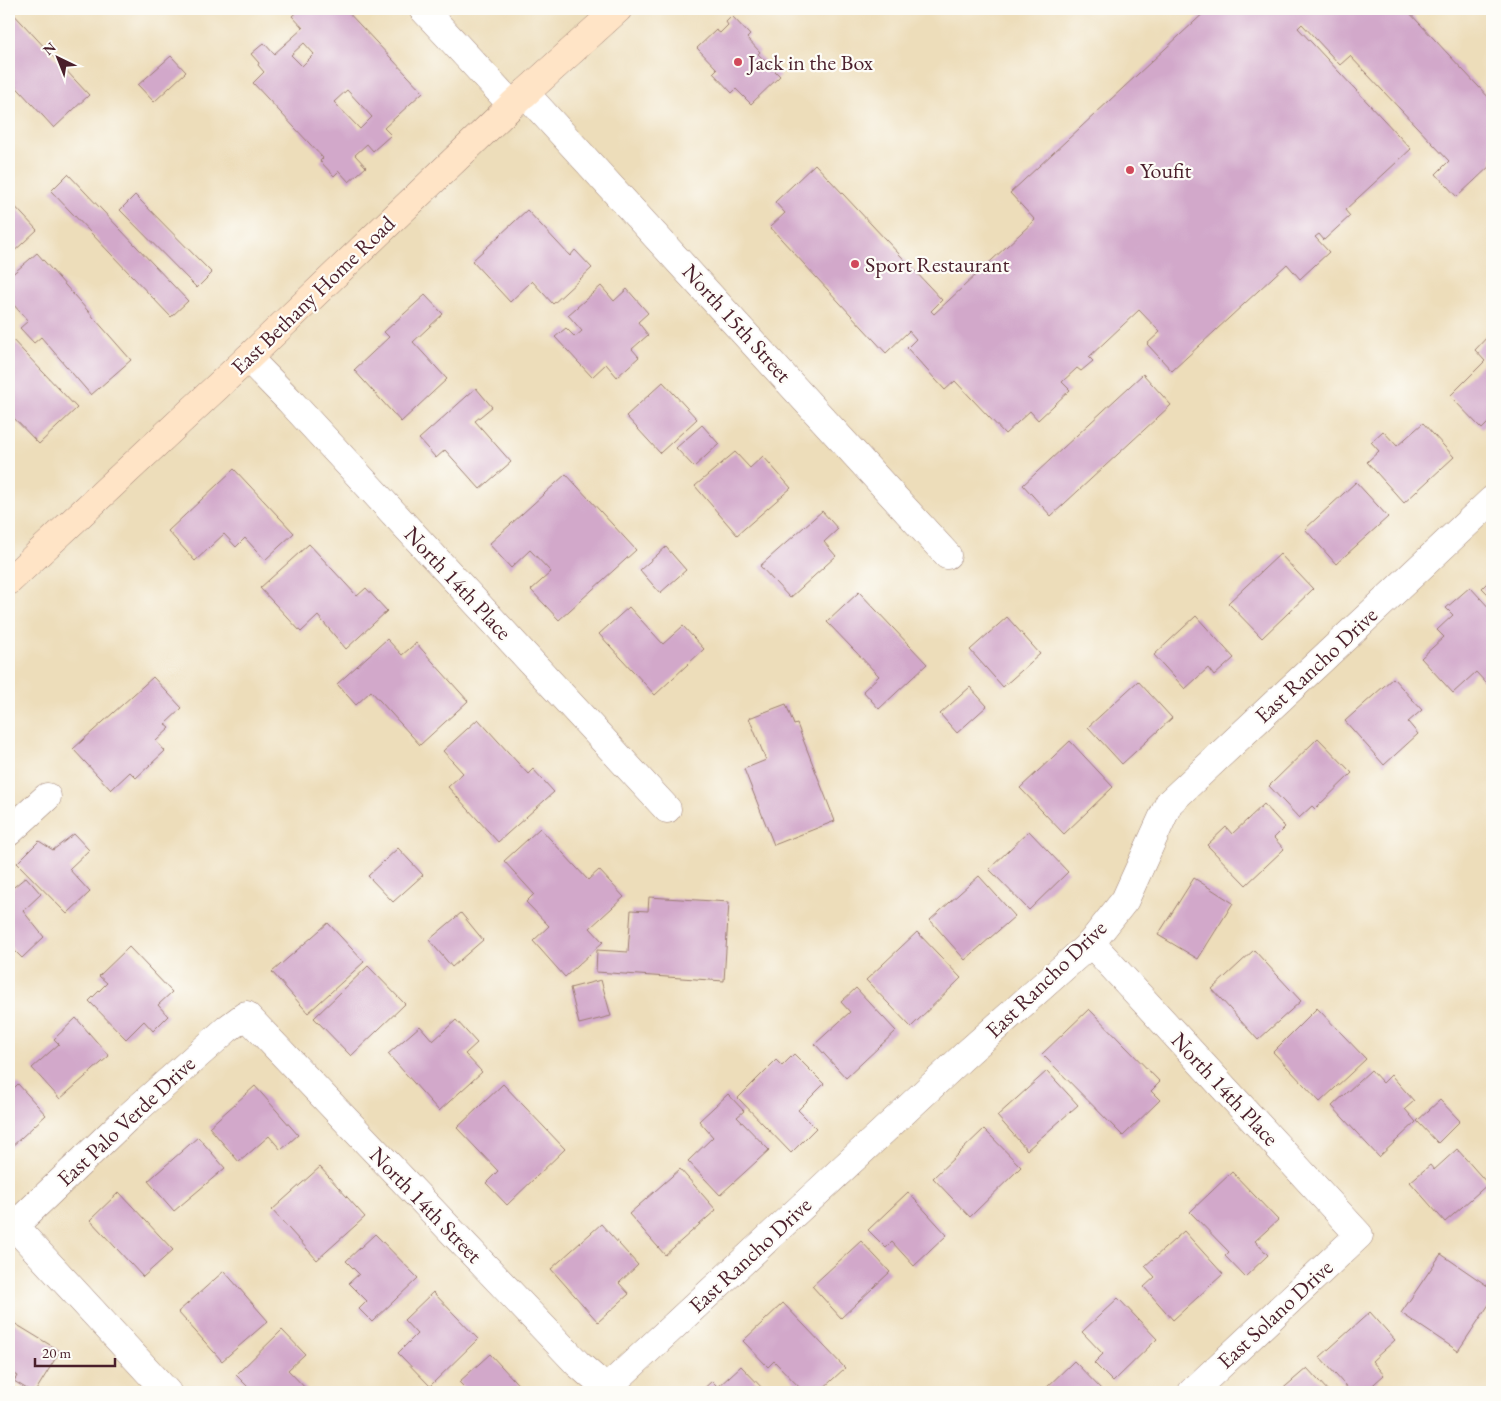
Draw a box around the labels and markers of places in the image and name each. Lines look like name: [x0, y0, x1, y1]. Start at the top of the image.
place label: Jack in the Box: [746, 48, 874, 77]
marker: Jack in the Box: [732, 56, 744, 68]
place label: Youfit: [1140, 156, 1191, 185]
marker: Youfit: [1124, 164, 1136, 176]
place label: Sport Restaurant: [865, 250, 1010, 279]
marker: Sport Restaurant: [849, 258, 861, 270]

